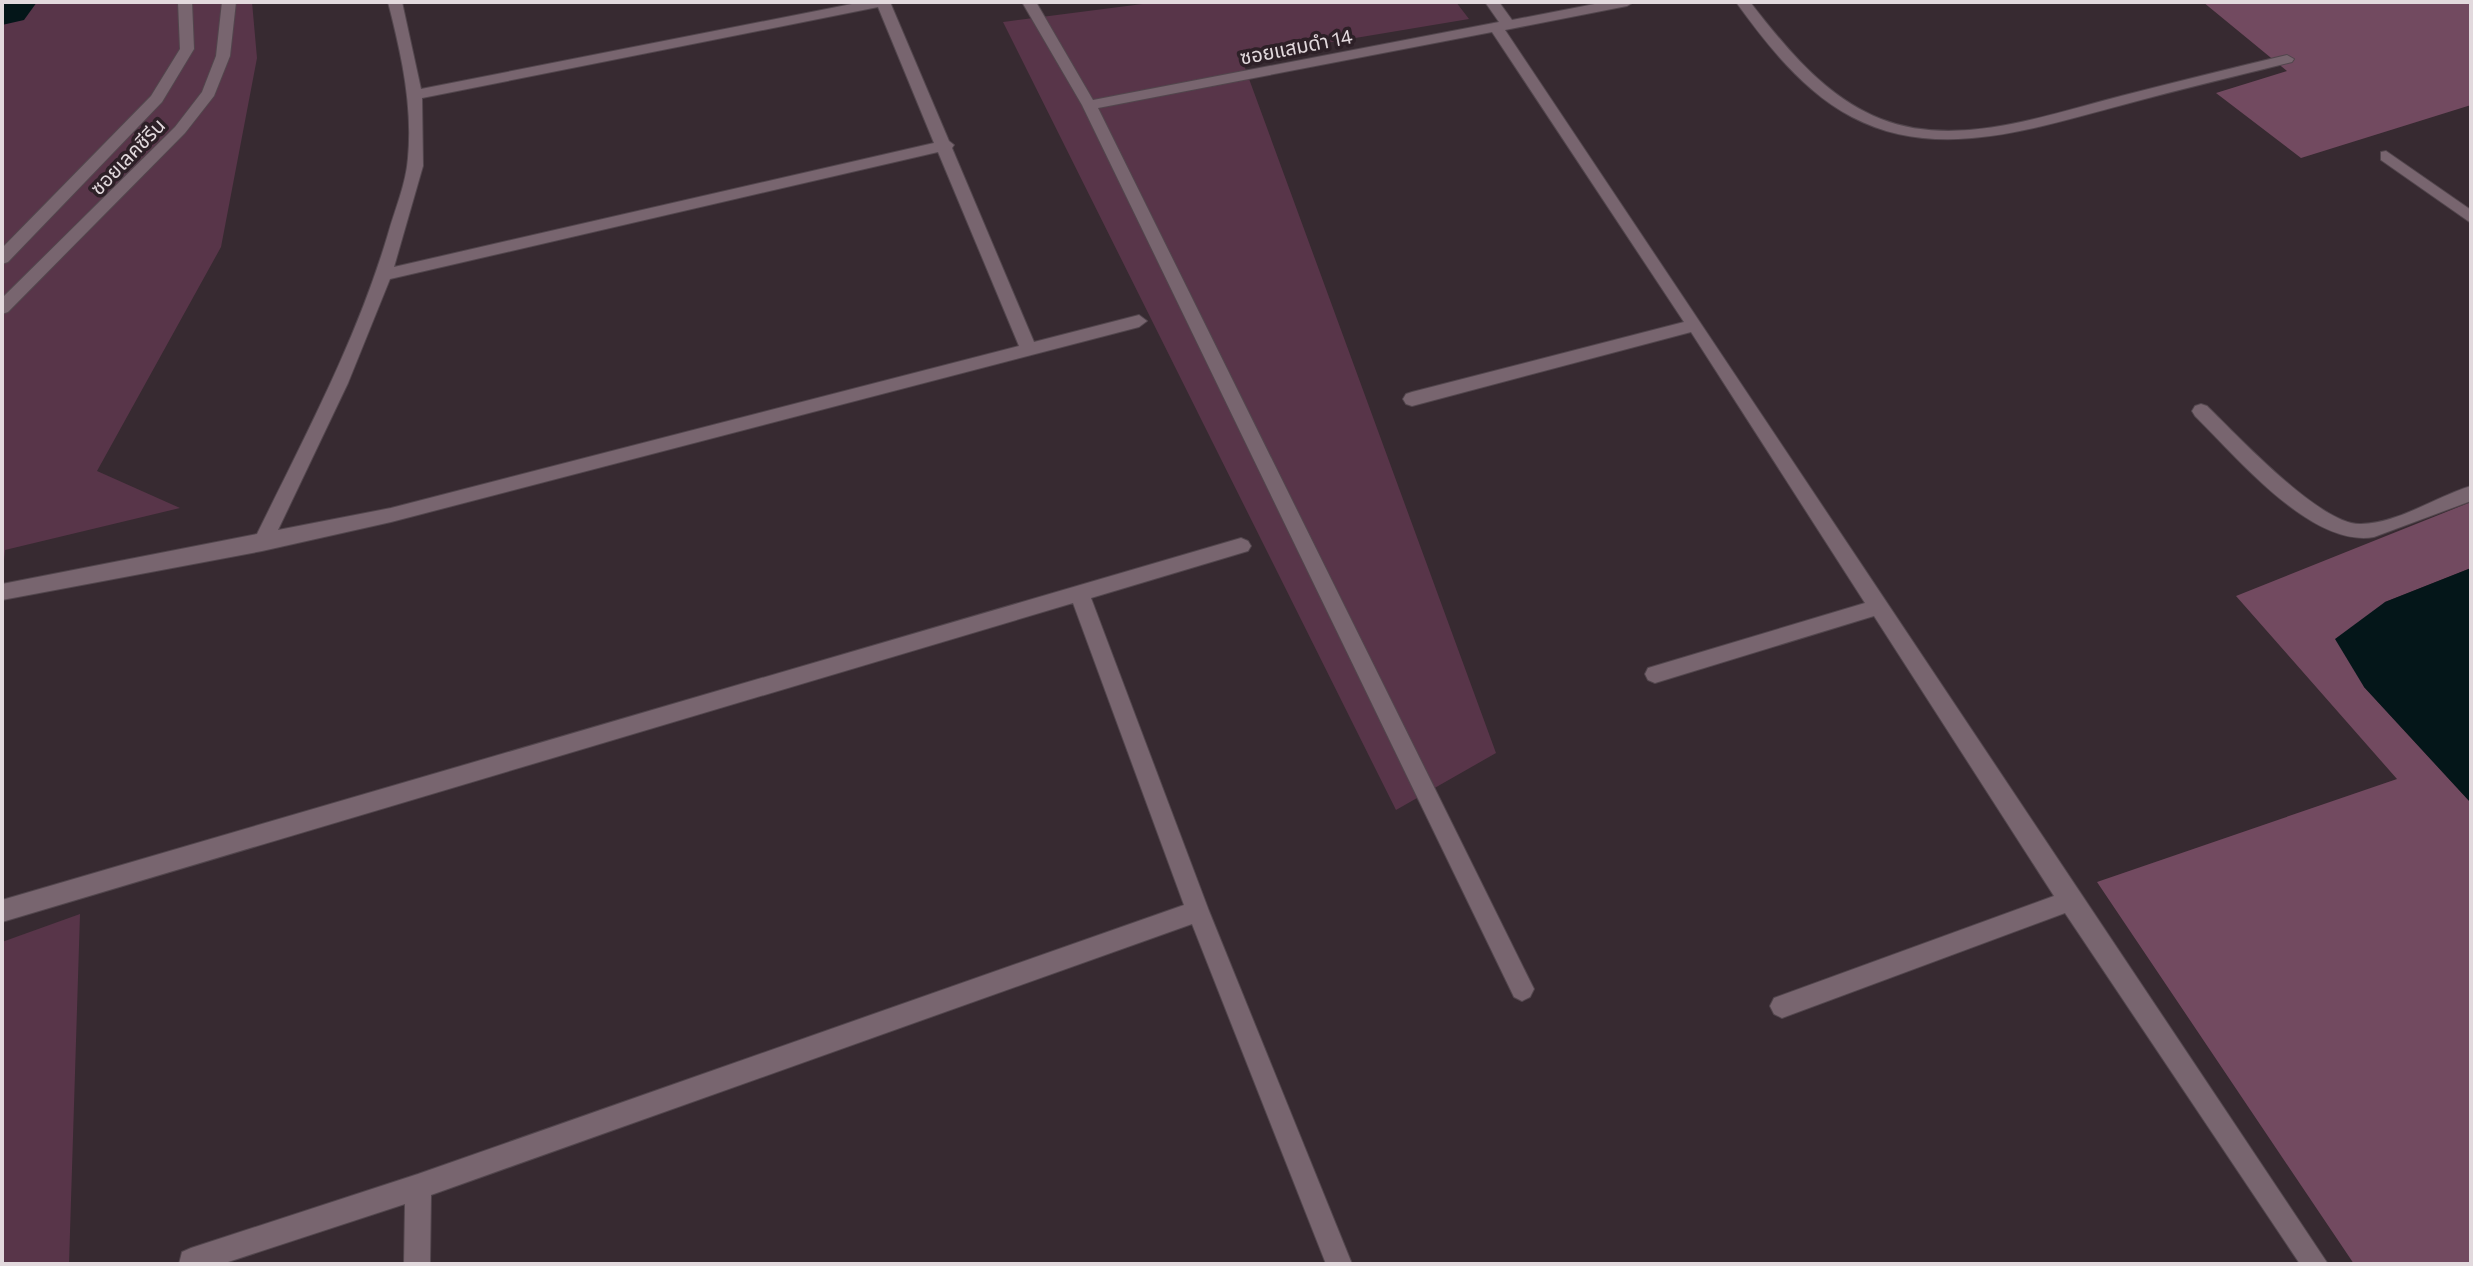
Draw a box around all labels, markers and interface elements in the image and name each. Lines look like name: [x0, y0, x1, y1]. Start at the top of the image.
street label: ซอยแสมดำ 14: [1238, 23, 1354, 69]
street label: ซอยเลคซีรีน: [85, 113, 169, 199]

